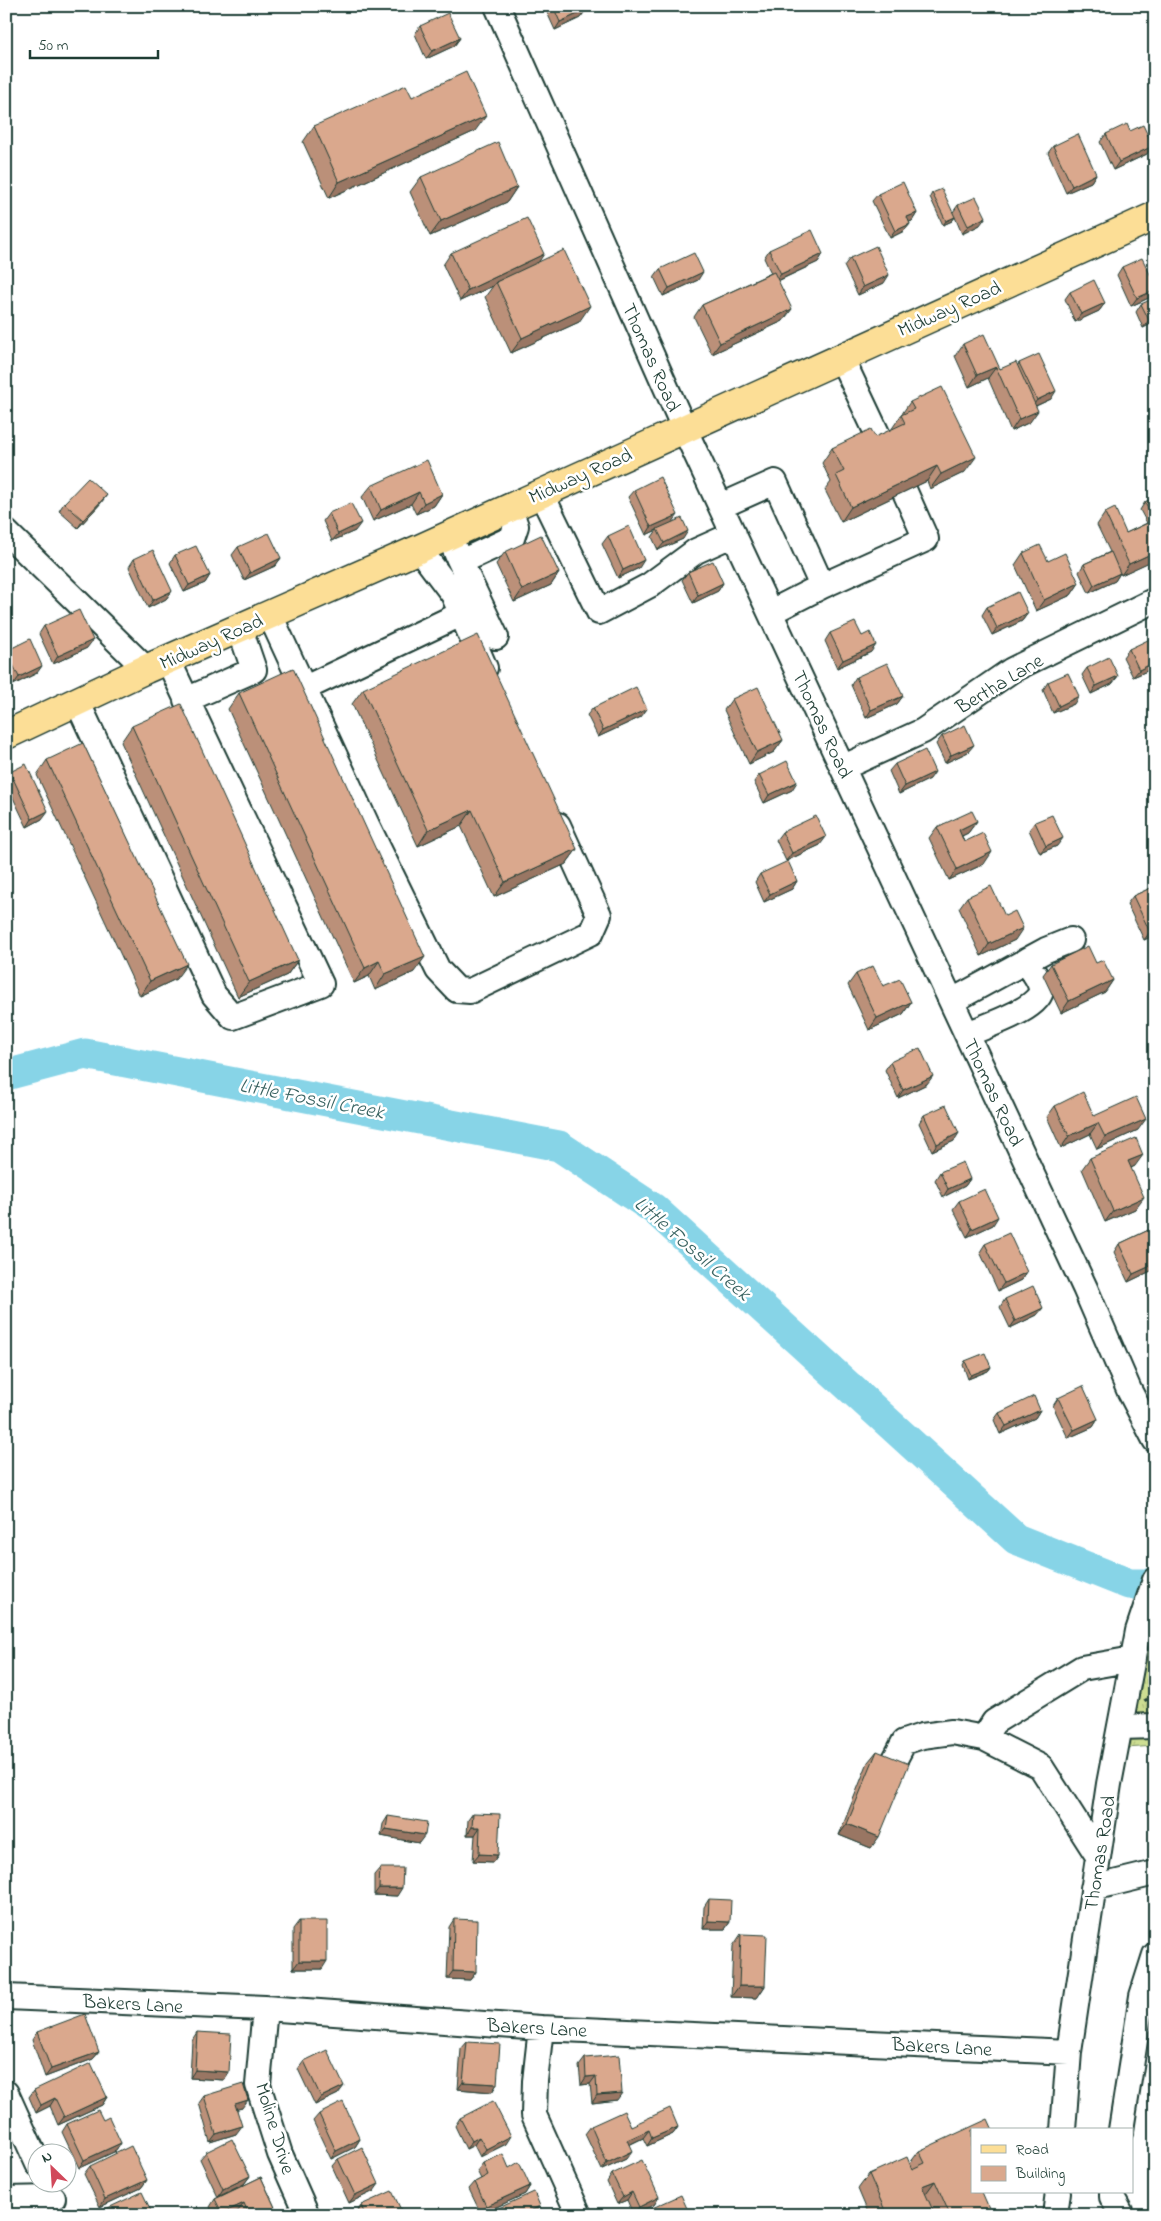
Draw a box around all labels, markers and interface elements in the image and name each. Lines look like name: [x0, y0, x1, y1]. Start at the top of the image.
scale bar: [30, 28, 158, 60]
text: 50 m: [38, 35, 69, 57]
street label: Midway Road: [894, 275, 1006, 346]
street label: Thomas Road: [613, 299, 687, 417]
street label: Midway Road: [525, 442, 637, 513]
street label: Midway Road: [156, 608, 268, 679]
street label: Bertha Lane: [950, 648, 1050, 723]
street label: Thomas Road: [783, 666, 858, 784]
street label: Thomas Road: [954, 1034, 1029, 1152]
water label: Little Fossil Creek: [237, 1071, 387, 1129]
water label: Little Fossil Creek: [627, 1190, 757, 1309]
street label: Thomas Road: [1078, 1794, 1125, 1913]
street label: Bakers Lane: [81, 1988, 184, 2023]
street label: Bakers Lane: [485, 2012, 588, 2047]
street label: Bakers Lane: [890, 2031, 993, 2066]
street label: Moline Drive: [246, 2079, 301, 2178]
legend: [971, 2128, 1134, 2194]
text: Road: [1016, 2139, 1049, 2161]
north arrow: [28, 2144, 78, 2194]
text: N: [38, 2146, 56, 2169]
text: Building: [1015, 2163, 1065, 2186]

